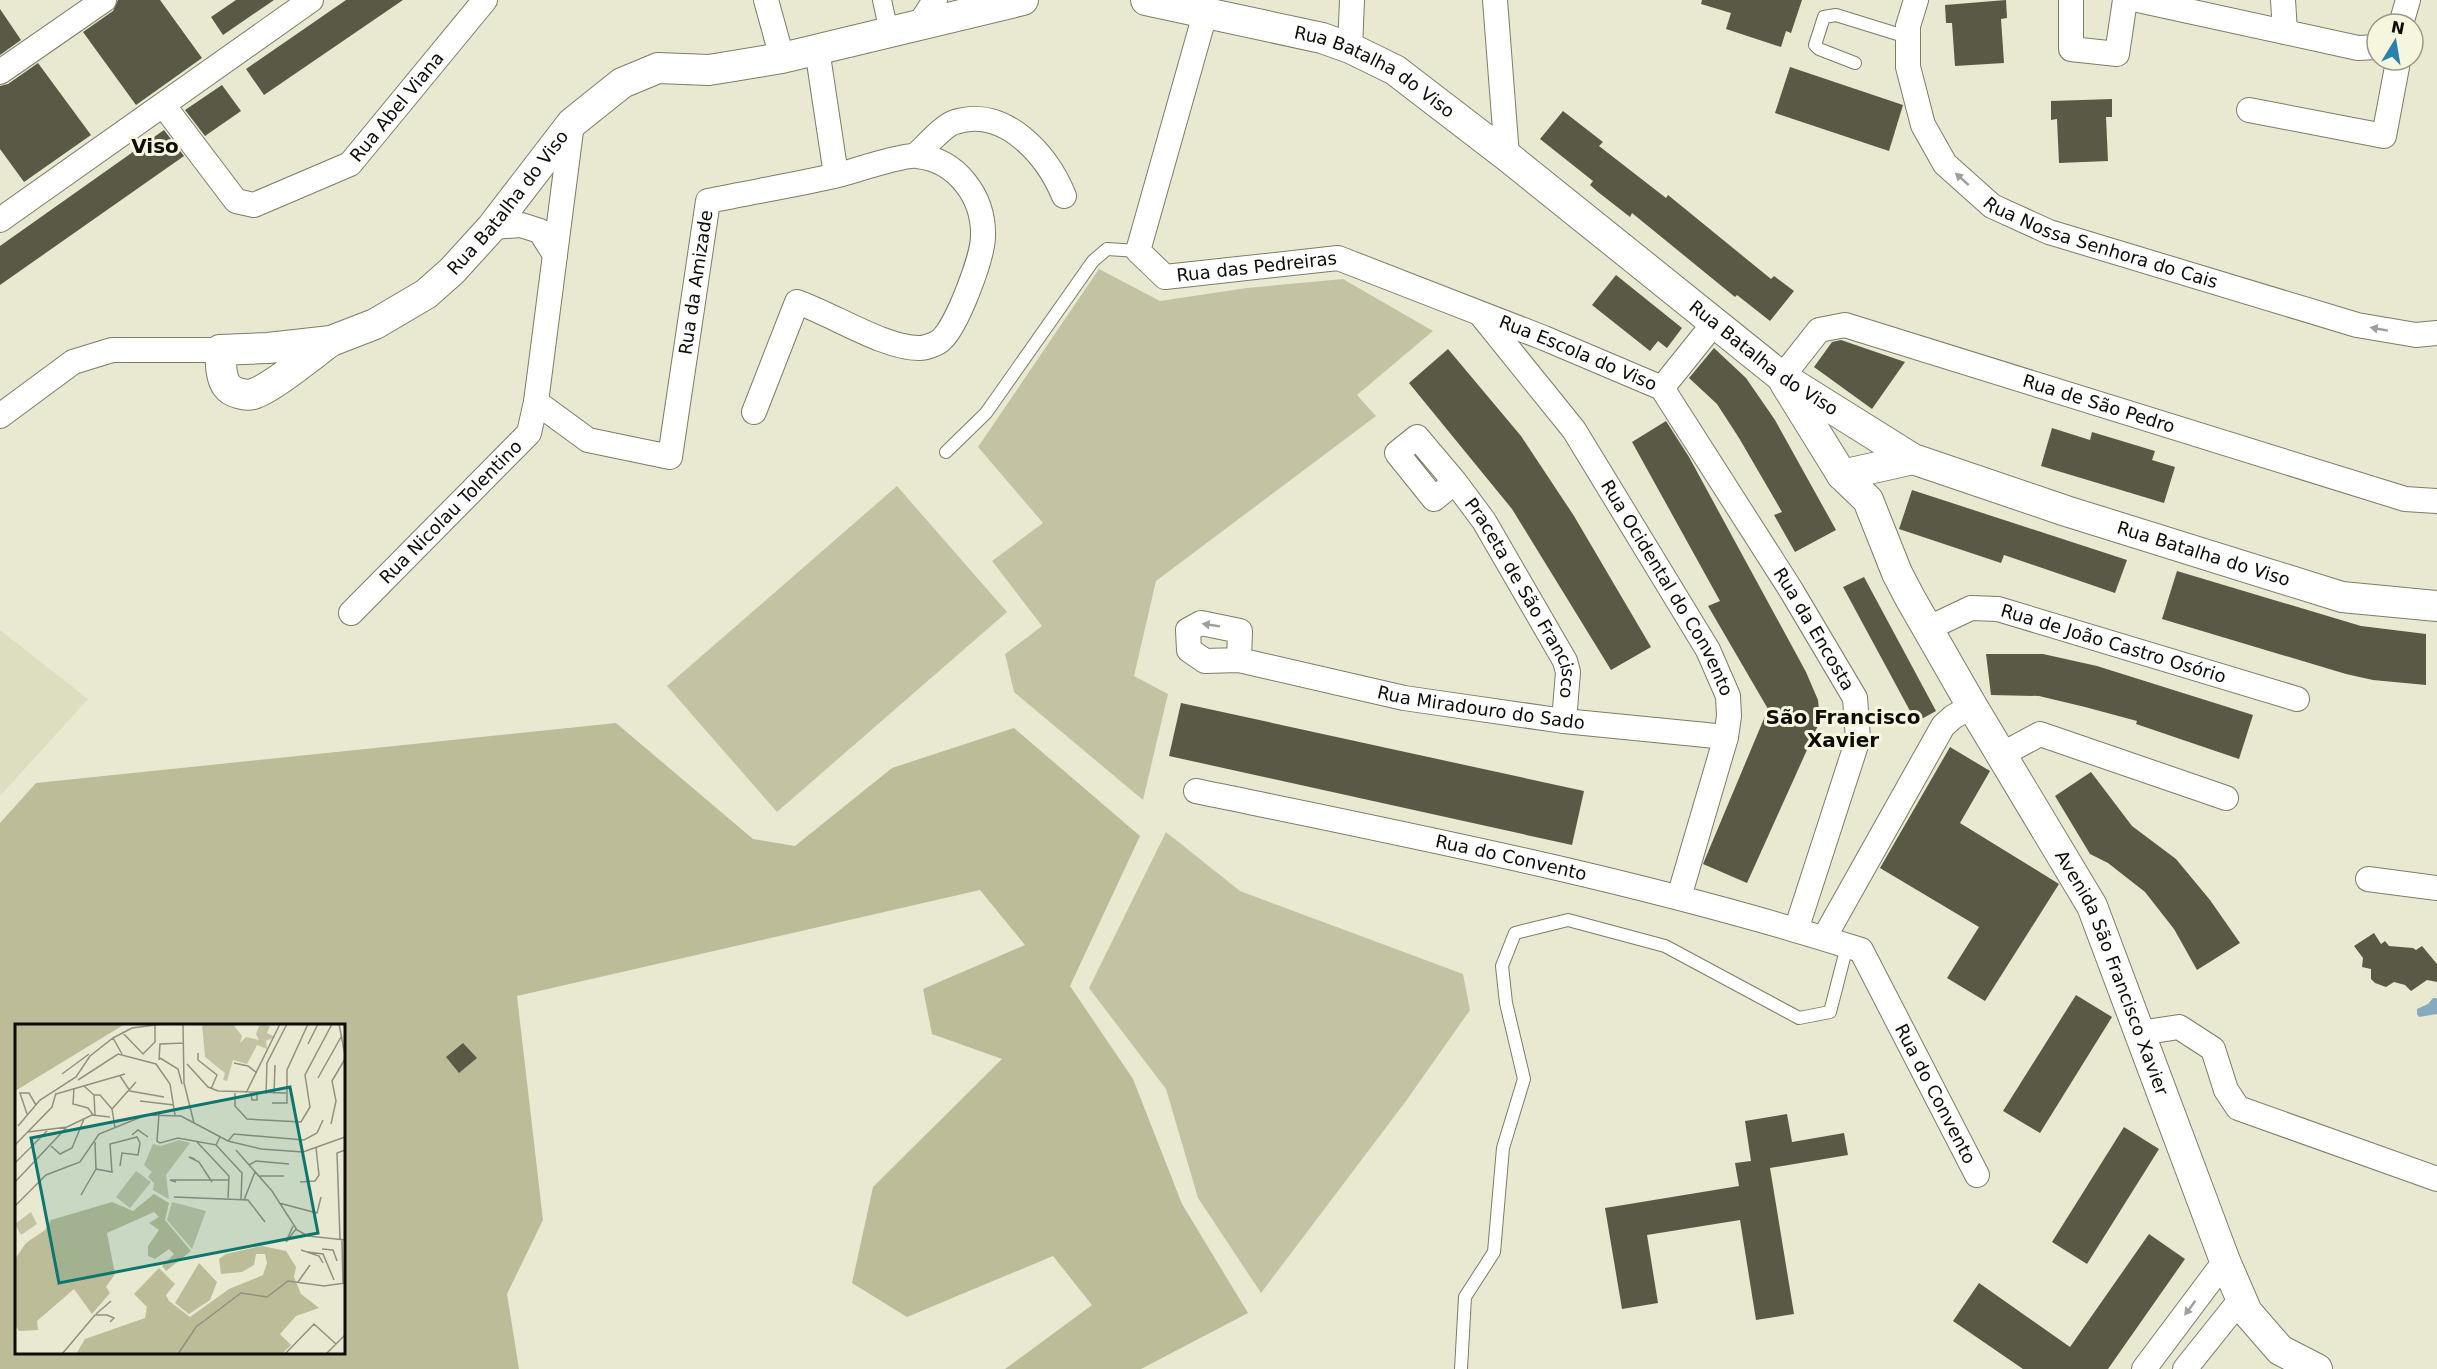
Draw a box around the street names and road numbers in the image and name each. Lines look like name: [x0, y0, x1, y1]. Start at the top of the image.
street label: Rua Batalha do Viso: [1292, 21, 1459, 122]
street label: Rua Abel Viana: [345, 47, 448, 166]
street label: Rua Batalha do Viso: [443, 126, 573, 279]
street label: Rua Nossa Senhora do Cais: [1979, 192, 2220, 292]
street label: Rua da Amizade: [674, 209, 717, 356]
street label: Rua das Pedreiras: [1175, 247, 1338, 286]
street label: Rua Batalha do Viso: [1685, 296, 1842, 420]
street label: Rua Escola do Viso: [1496, 311, 1660, 395]
street label: Rua de São Pedro: [2020, 370, 2178, 437]
street label: Rua Nicolau Tolentino: [375, 436, 526, 588]
street label: Rua Ocidental do Convento: [1597, 476, 1738, 699]
street label: Praceta de São Francisco: [1461, 494, 1579, 699]
street label: Rua Batalha do Viso: [2115, 517, 2293, 590]
street label: Rua da Encosta: [1769, 564, 1859, 694]
street label: Rua de João Castro Osório: [1998, 599, 2229, 687]
street label: Rua Miradouro do Sado: [1375, 681, 1586, 733]
street label: Rua do Convento: [1434, 830, 1589, 885]
street label: Avenida São Francisco Xavier: [2051, 846, 2173, 1099]
street label: Rua do Convento: [1891, 1020, 1980, 1167]

